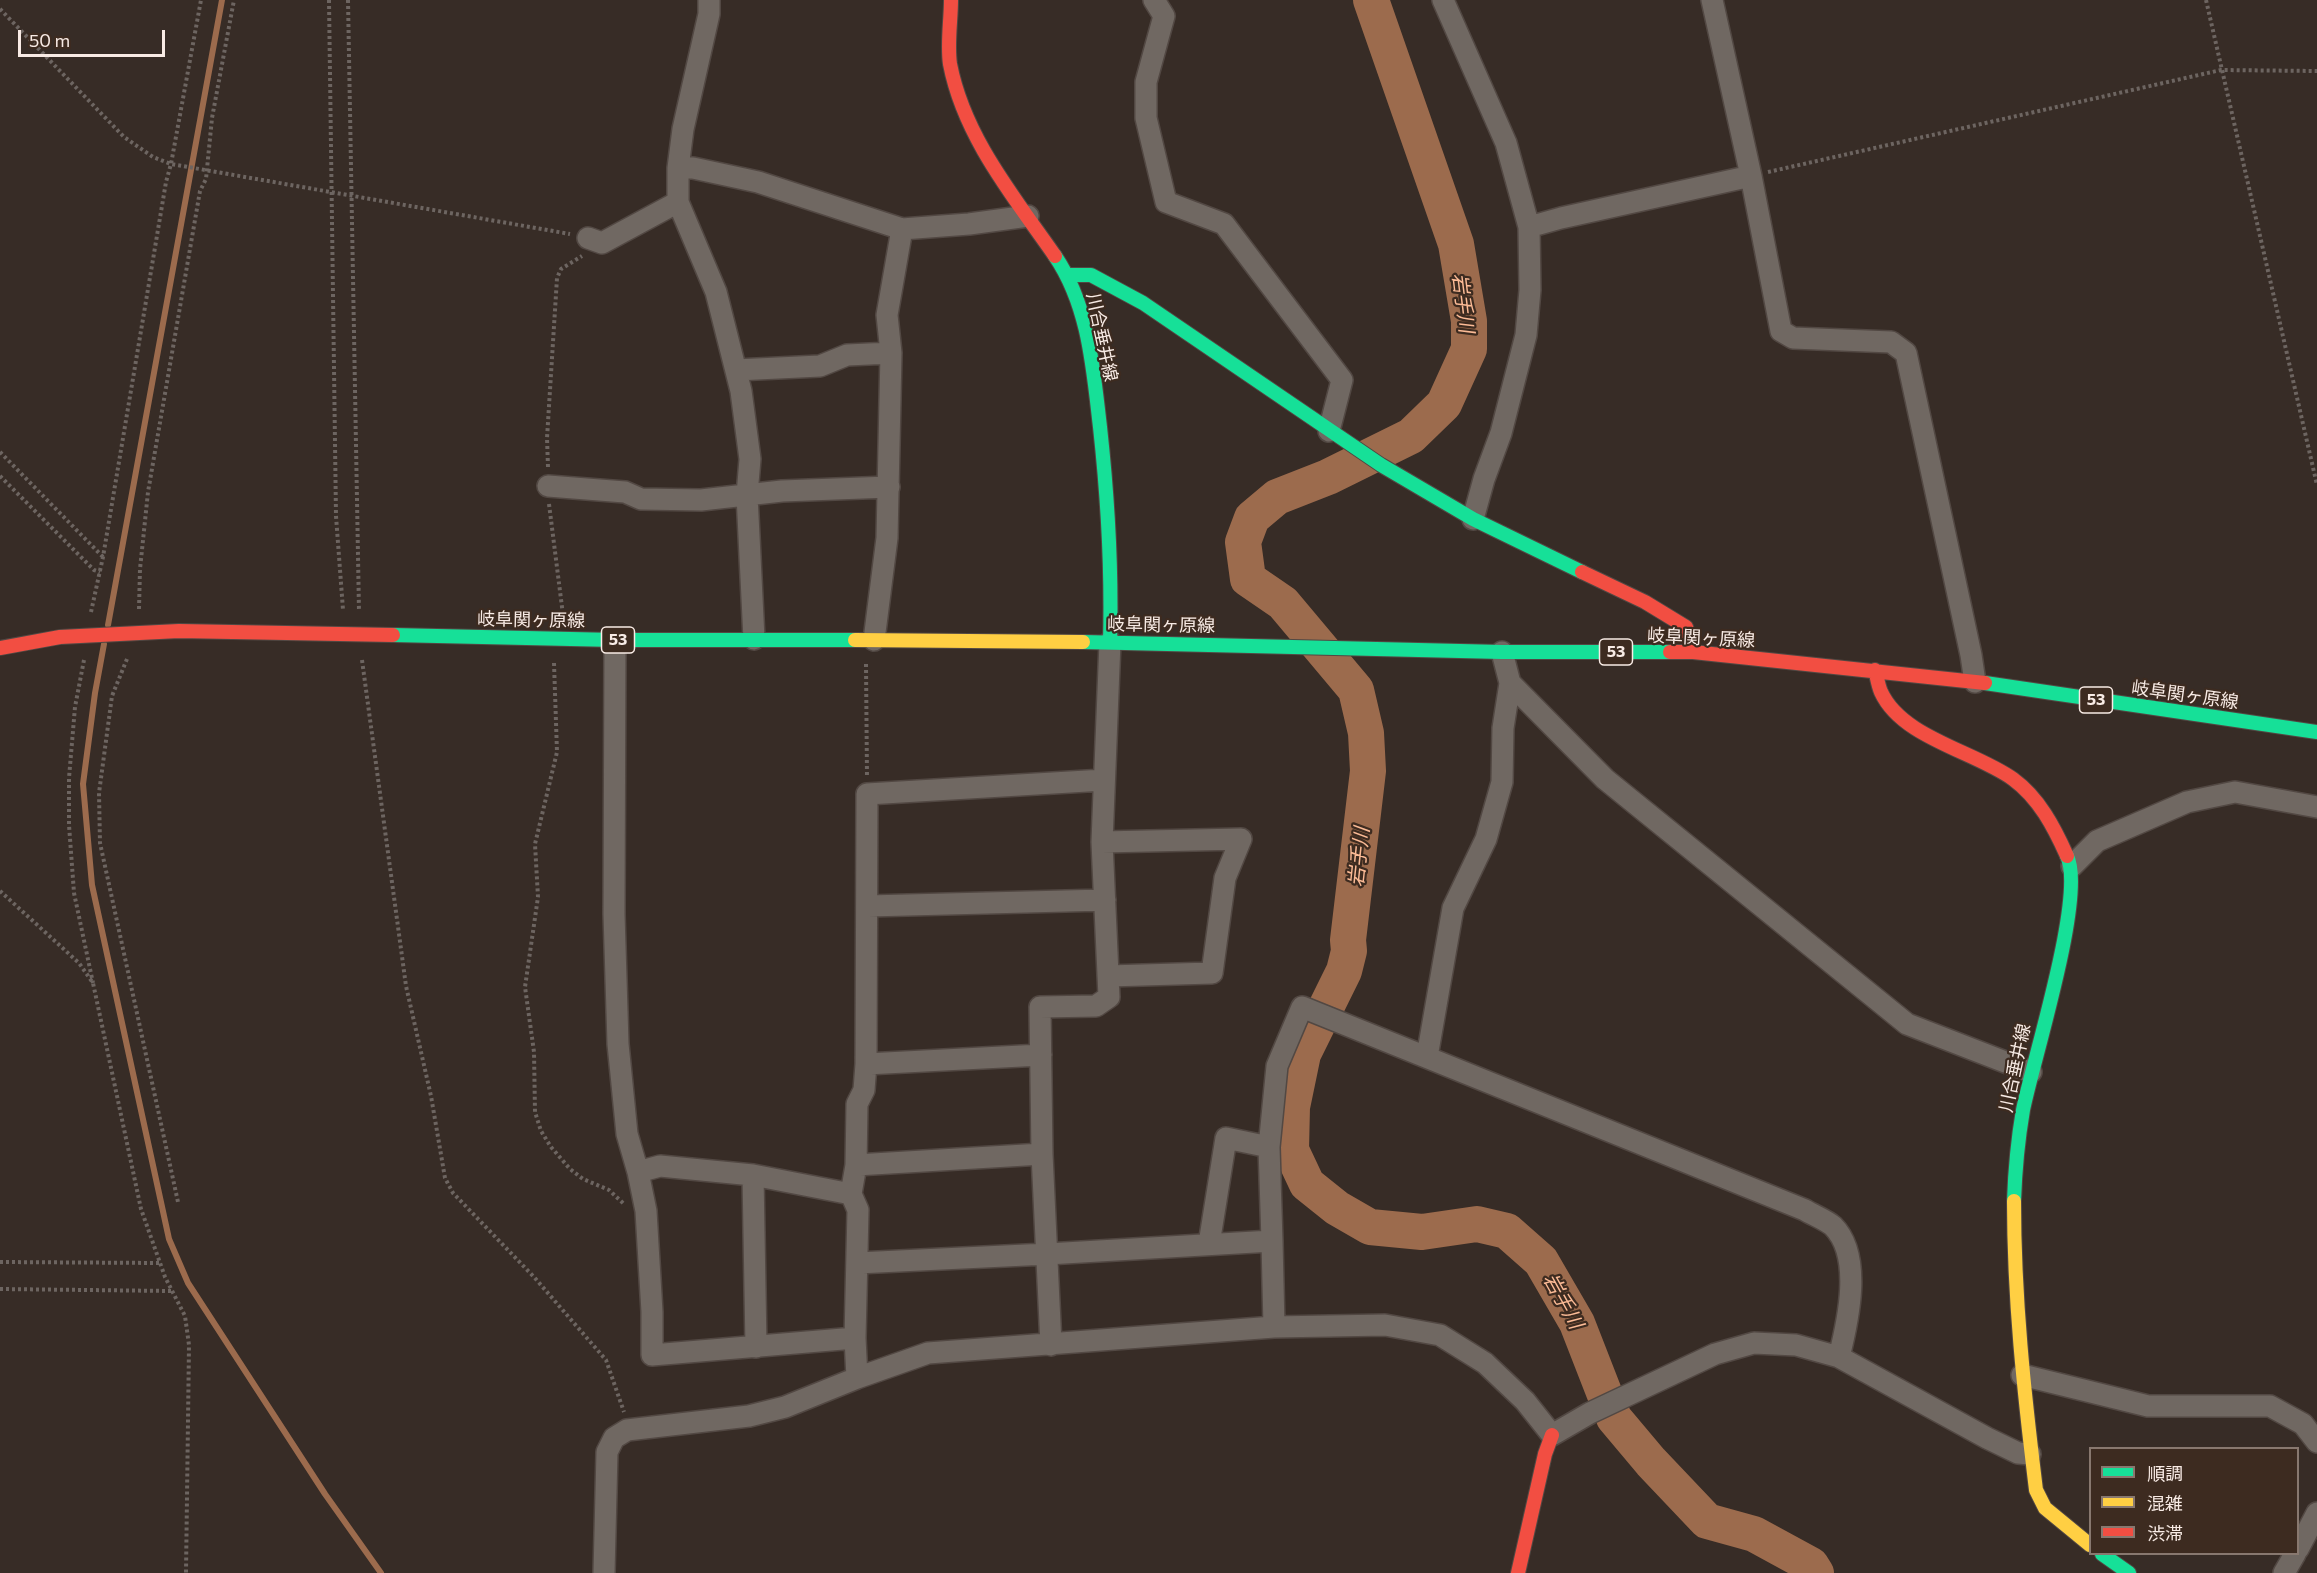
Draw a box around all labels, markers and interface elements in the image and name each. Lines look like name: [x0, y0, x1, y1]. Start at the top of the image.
scale bar: [21, 18, 168, 56]
text: 50 m: [29, 29, 70, 51]
water label: 岩手川: [1447, 272, 1479, 334]
street label: 川合垂井線: [1082, 291, 1122, 383]
street label: 岐阜関ヶ原線: [477, 608, 585, 632]
street label: 岐阜関ヶ原線: [1107, 613, 1215, 637]
street label: 岐阜関ヶ原線: [1647, 624, 1755, 652]
road number: 53: [602, 627, 634, 653]
road number: 53: [1600, 639, 1632, 665]
street label: 岐阜関ヶ原線: [2130, 677, 2240, 713]
road number: 53: [2080, 687, 2112, 713]
water label: 岩手川: [1344, 826, 1374, 888]
street label: 川合垂井線: [1995, 1022, 2035, 1114]
water label: 岩手川: [1538, 1269, 1588, 1333]
legend: [2089, 1447, 2299, 1555]
text: 順調: [2147, 1462, 2183, 1484]
text: 混雑: [2147, 1492, 2183, 1514]
text: 渋滞: [2147, 1522, 2183, 1544]

